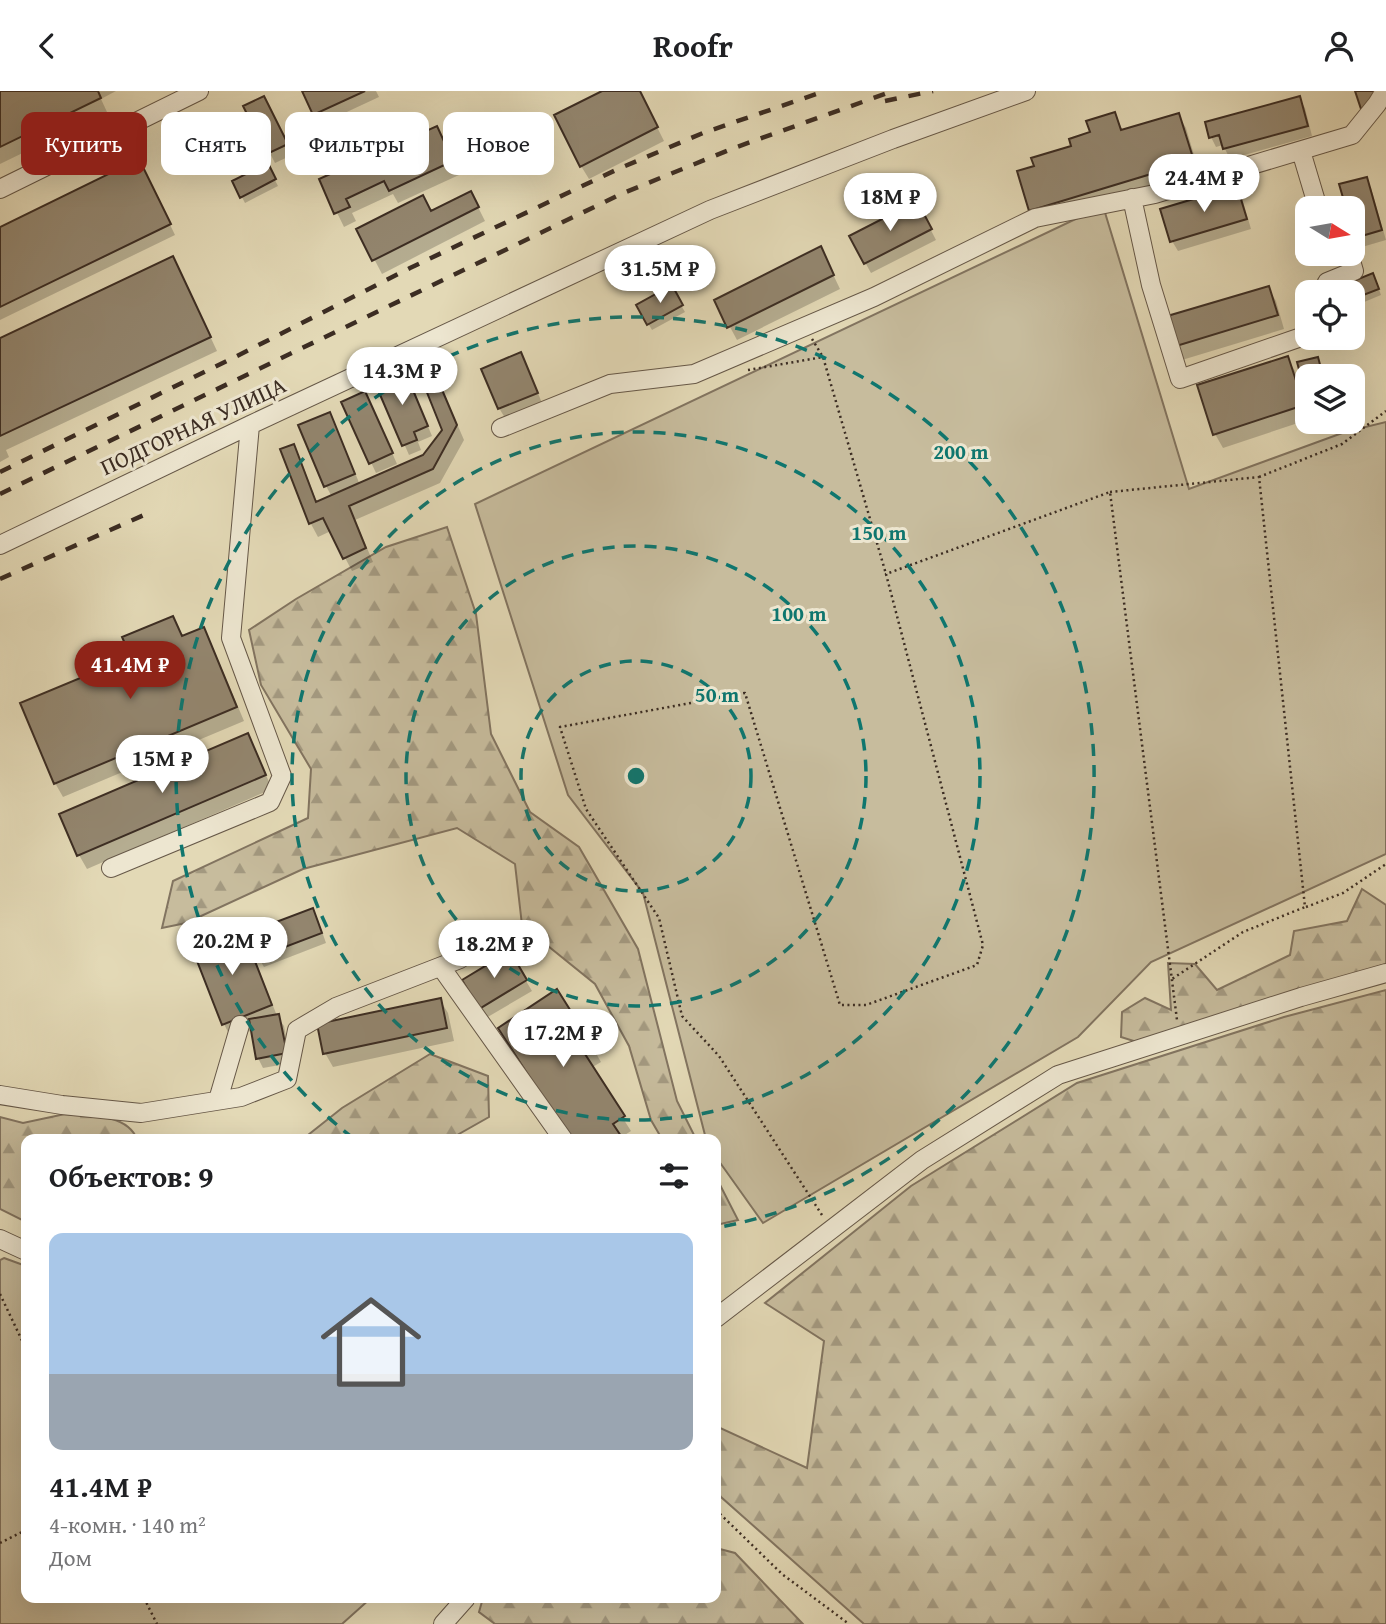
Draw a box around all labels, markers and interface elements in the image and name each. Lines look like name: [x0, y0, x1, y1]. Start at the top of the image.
text: Roofr: [653, 22, 733, 69]
icon: back: [28, 27, 66, 65]
icon: person: [1320, 27, 1358, 65]
chip: Купить: [21, 112, 147, 175]
chip: Снять: [161, 112, 271, 175]
chip: Фильтры: [285, 112, 429, 175]
chip: Новое: [443, 112, 554, 175]
pin: 24.4M ₽: [1139, 155, 1269, 214]
text: 24.4M ₽: [1164, 160, 1244, 193]
pin: 18M ₽: [841, 173, 939, 233]
text: 18M ₽: [860, 179, 920, 212]
north arrow: [1295, 196, 1365, 266]
map controls: [1295, 196, 1365, 434]
pin: 31.5M ₽: [595, 245, 725, 305]
text: 31.5M ₽: [620, 251, 700, 284]
button: locate: [1295, 280, 1365, 350]
pin: 14.3M ₽: [337, 347, 467, 407]
text: 14.3M ₽: [362, 353, 442, 386]
button: layers: [1295, 364, 1365, 434]
street label: ПОДГОРНАЯ УЛИЦА: [94, 368, 291, 483]
text: 200 m: [933, 436, 989, 467]
text: 150 m: [851, 517, 907, 548]
text: 100 m: [771, 598, 827, 629]
pin: 41.4M ₽: [65, 641, 195, 701]
text: 41.4M ₽: [90, 647, 170, 680]
text: 50 m: [695, 679, 739, 710]
pin: 15M ₽: [113, 735, 211, 795]
text: 15M ₽: [132, 741, 192, 774]
centre of rings: [624, 764, 648, 788]
pin: 20.2M ₽: [167, 917, 297, 977]
pin: 18.2M ₽: [429, 921, 559, 980]
text: 20.2M ₽: [192, 923, 272, 956]
text: 18.2M ₽: [454, 926, 534, 959]
pin: 17.2M ₽: [498, 1009, 628, 1069]
text: 17.2M ₽: [523, 1015, 603, 1048]
text: Объектов: 9: [49, 1154, 213, 1198]
icon: filters: [655, 1157, 693, 1195]
icon: home: [308, 1279, 434, 1405]
text: 41.4M ₽: [49, 1464, 152, 1508]
text: 4-комн. · 140 m²: [49, 1508, 206, 1541]
text: Дом: [49, 1541, 92, 1574]

